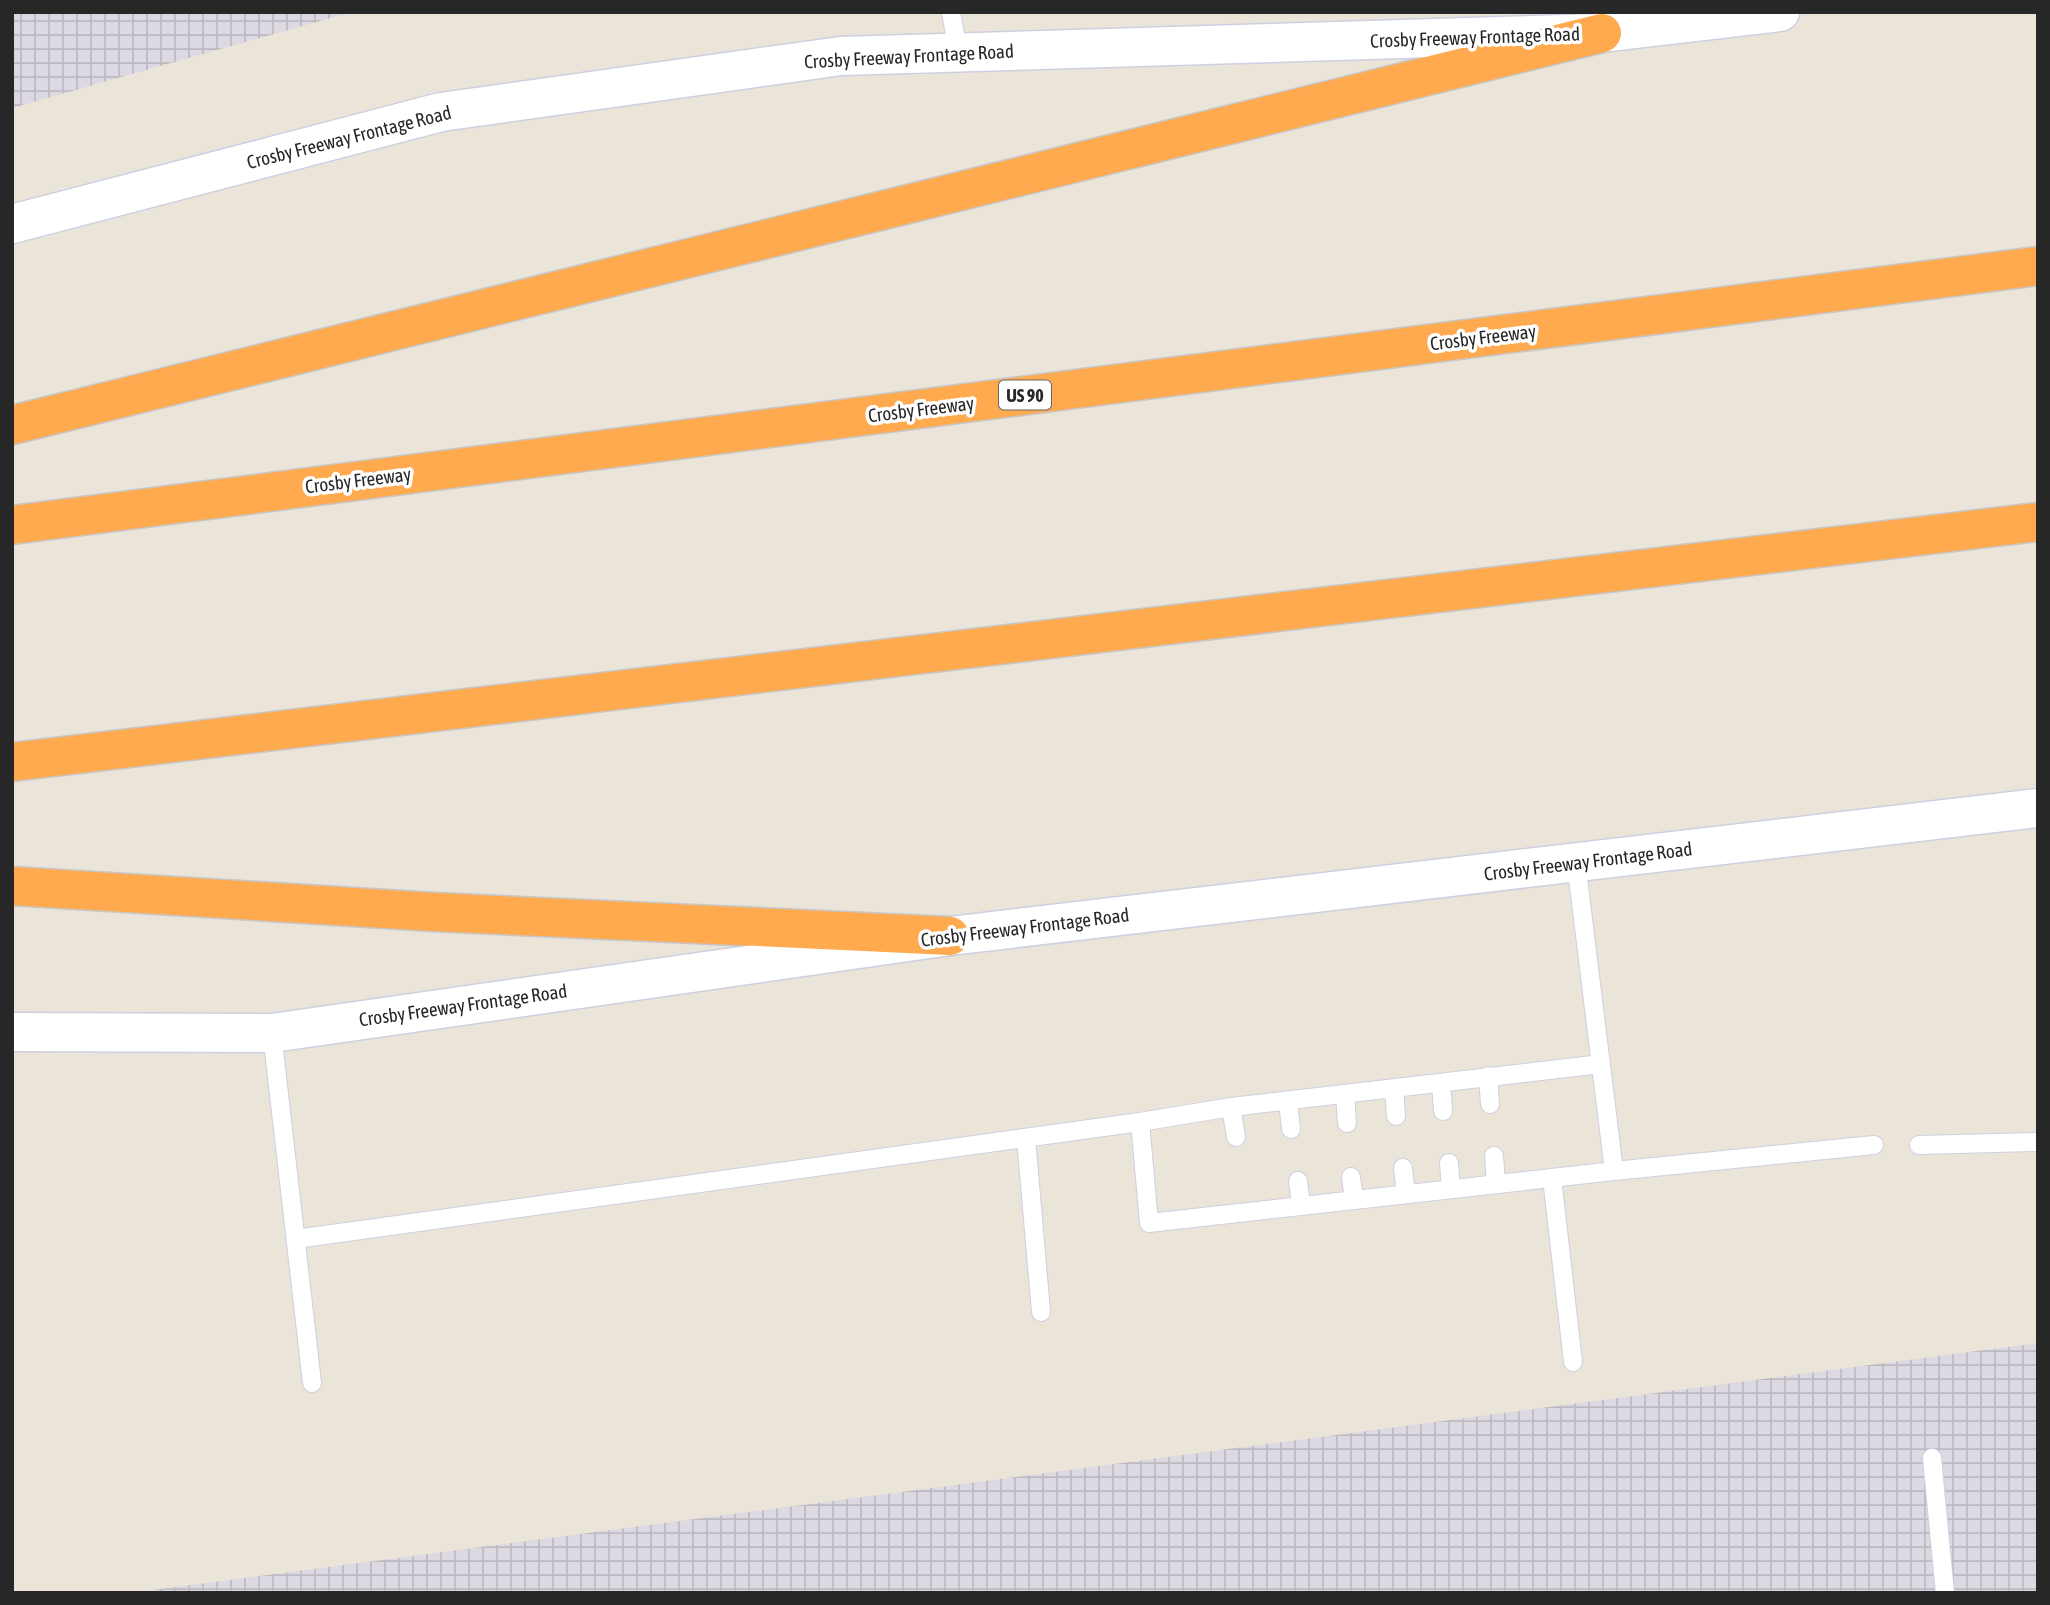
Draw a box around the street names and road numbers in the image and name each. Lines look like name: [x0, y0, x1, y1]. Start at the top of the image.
street label: Crosby Freeway Frontage Road: [1370, 22, 1580, 52]
street label: Crosby Freeway Frontage Road: [804, 40, 1014, 72]
street label: Crosby Freeway Frontage Road: [244, 101, 454, 173]
street label: Crosby Freeway: [1429, 320, 1537, 354]
road number: US 90: [999, 380, 1051, 410]
street label: Crosby Freeway: [867, 392, 975, 426]
street label: Crosby Freeway: [304, 463, 412, 497]
street label: Crosby Freeway Frontage Road: [1482, 837, 1694, 885]
street label: Crosby Freeway Frontage Road: [919, 903, 1131, 951]
street label: Crosby Freeway Frontage Road: [358, 979, 568, 1031]

